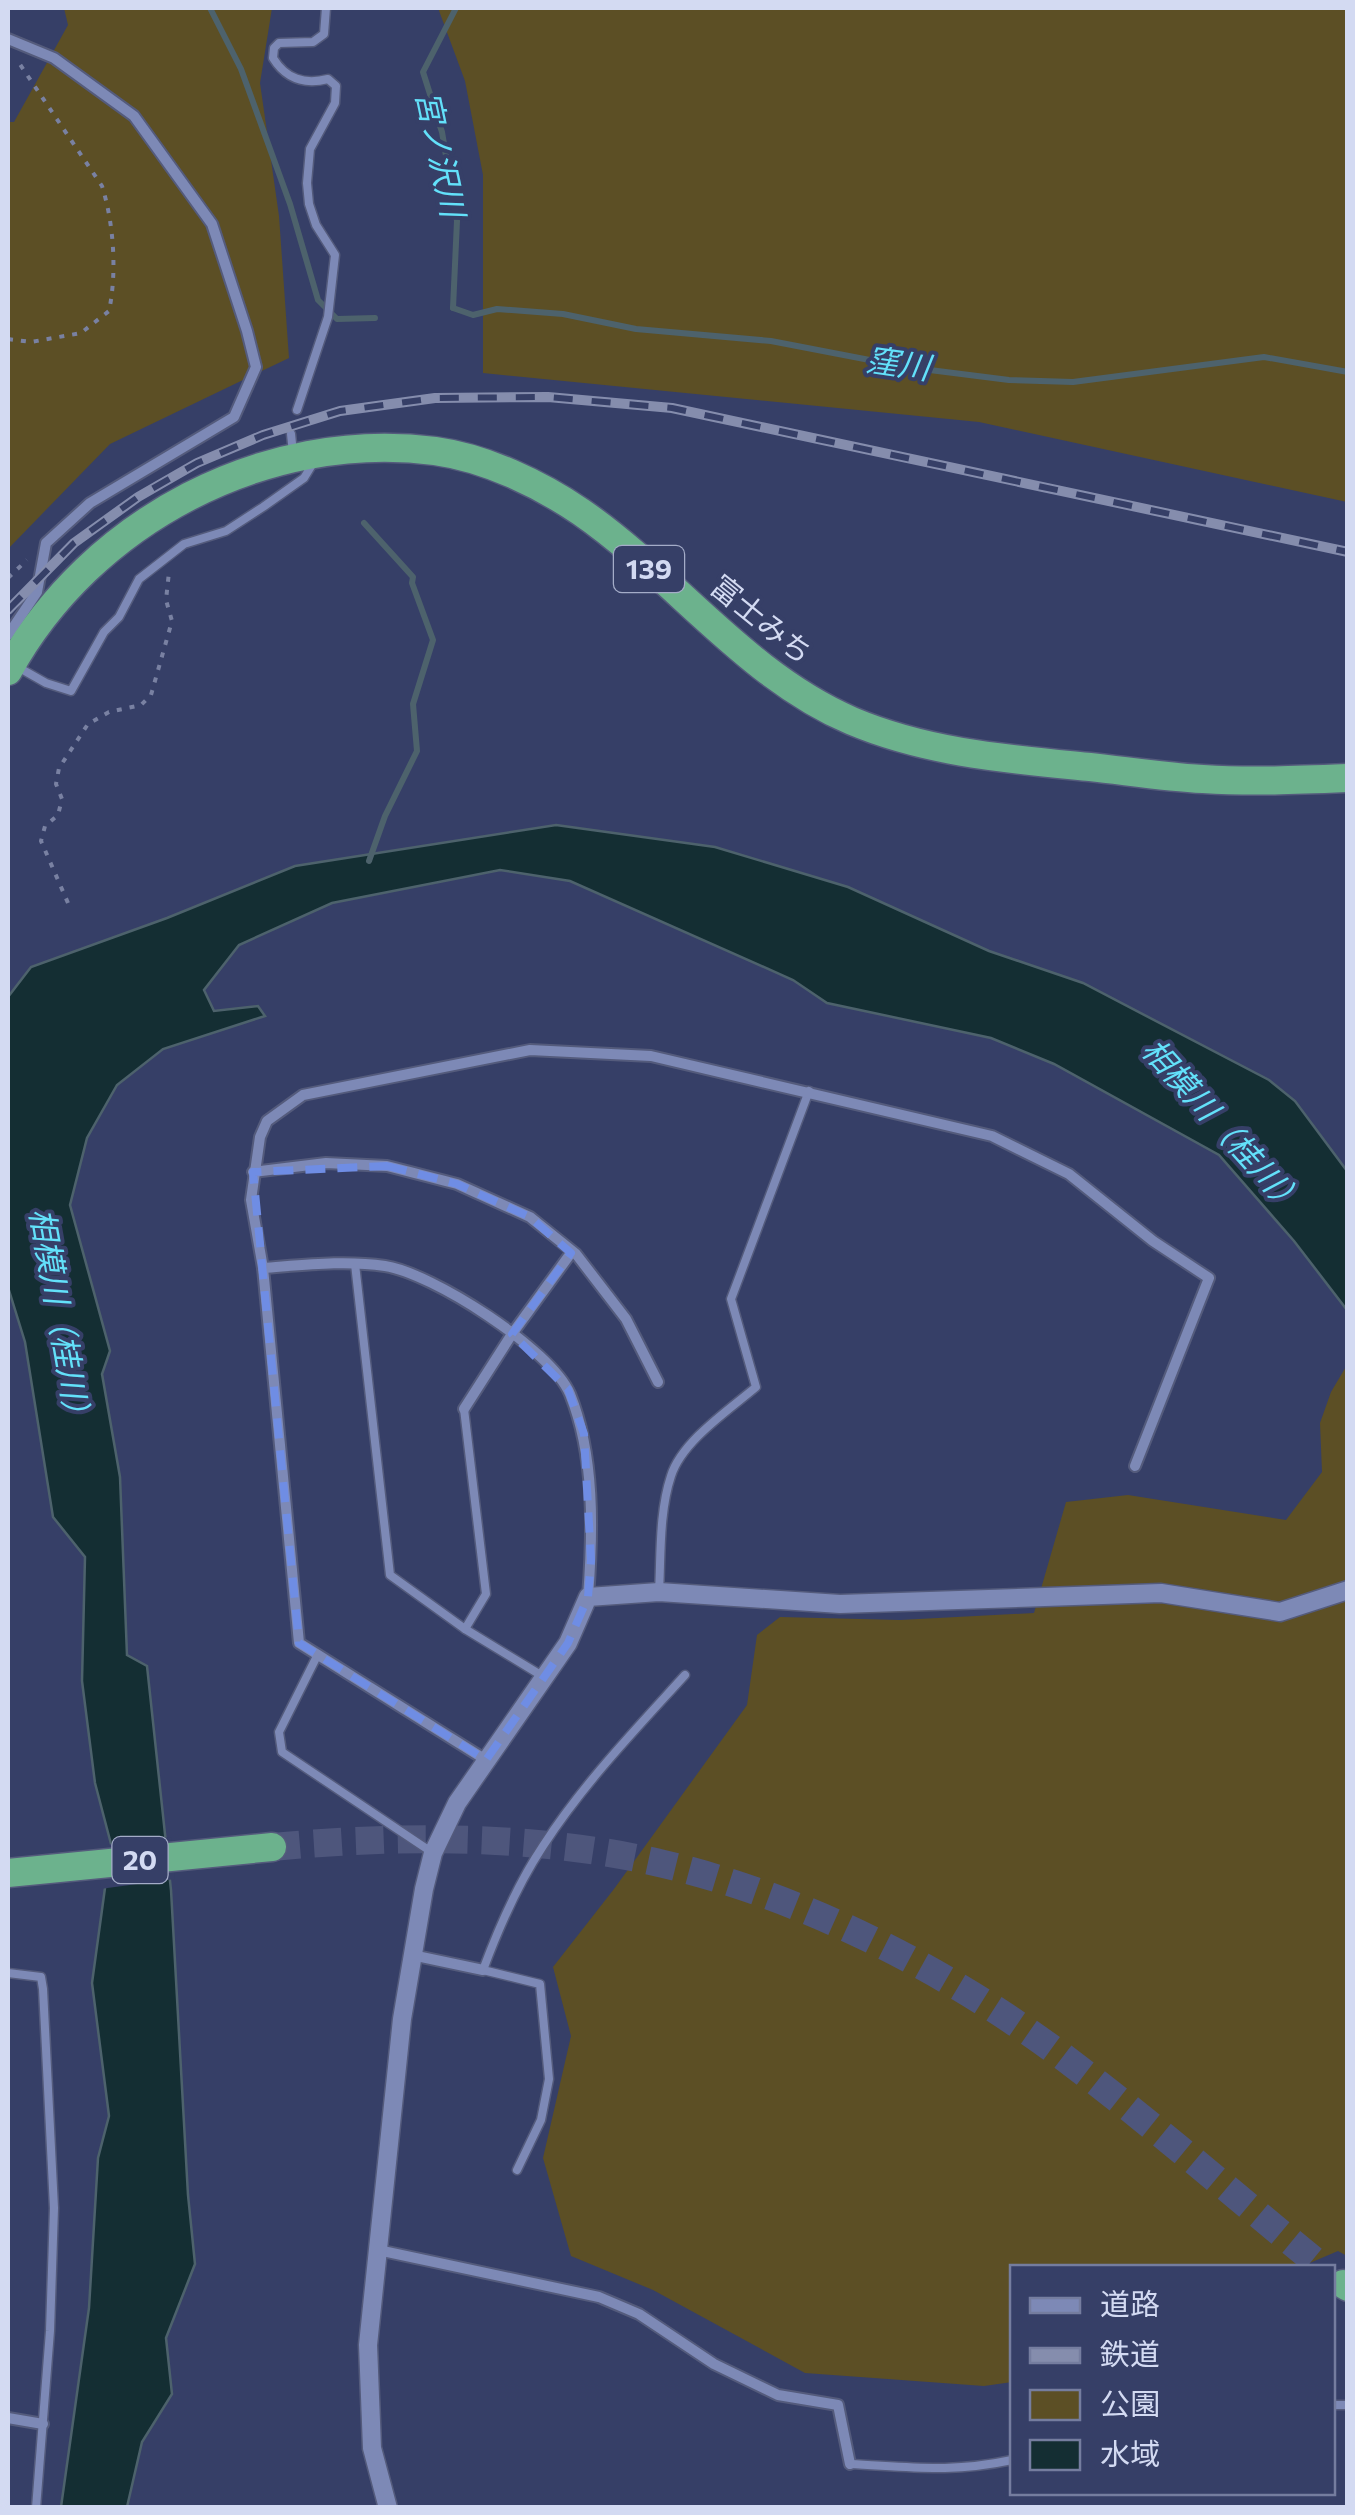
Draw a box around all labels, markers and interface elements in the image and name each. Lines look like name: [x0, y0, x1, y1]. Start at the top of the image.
water label: 宮ノ沢川: [409, 87, 475, 223]
water label: 窪川: [864, 338, 936, 387]
road number: 139: [614, 546, 684, 592]
street label: 富士みち: [704, 566, 821, 670]
water label: 相模川（桂川）: [1135, 1029, 1314, 1222]
water label: 相模川（桂川）: [23, 1205, 101, 1432]
road number: 20: [112, 1837, 168, 1883]
legend: [1010, 2265, 1335, 2495]
text: 道路: [1100, 2284, 1160, 2321]
text: 鉄道: [1100, 2334, 1160, 2371]
text: 公園: [1100, 2384, 1160, 2421]
text: 水域: [1100, 2434, 1160, 2471]

